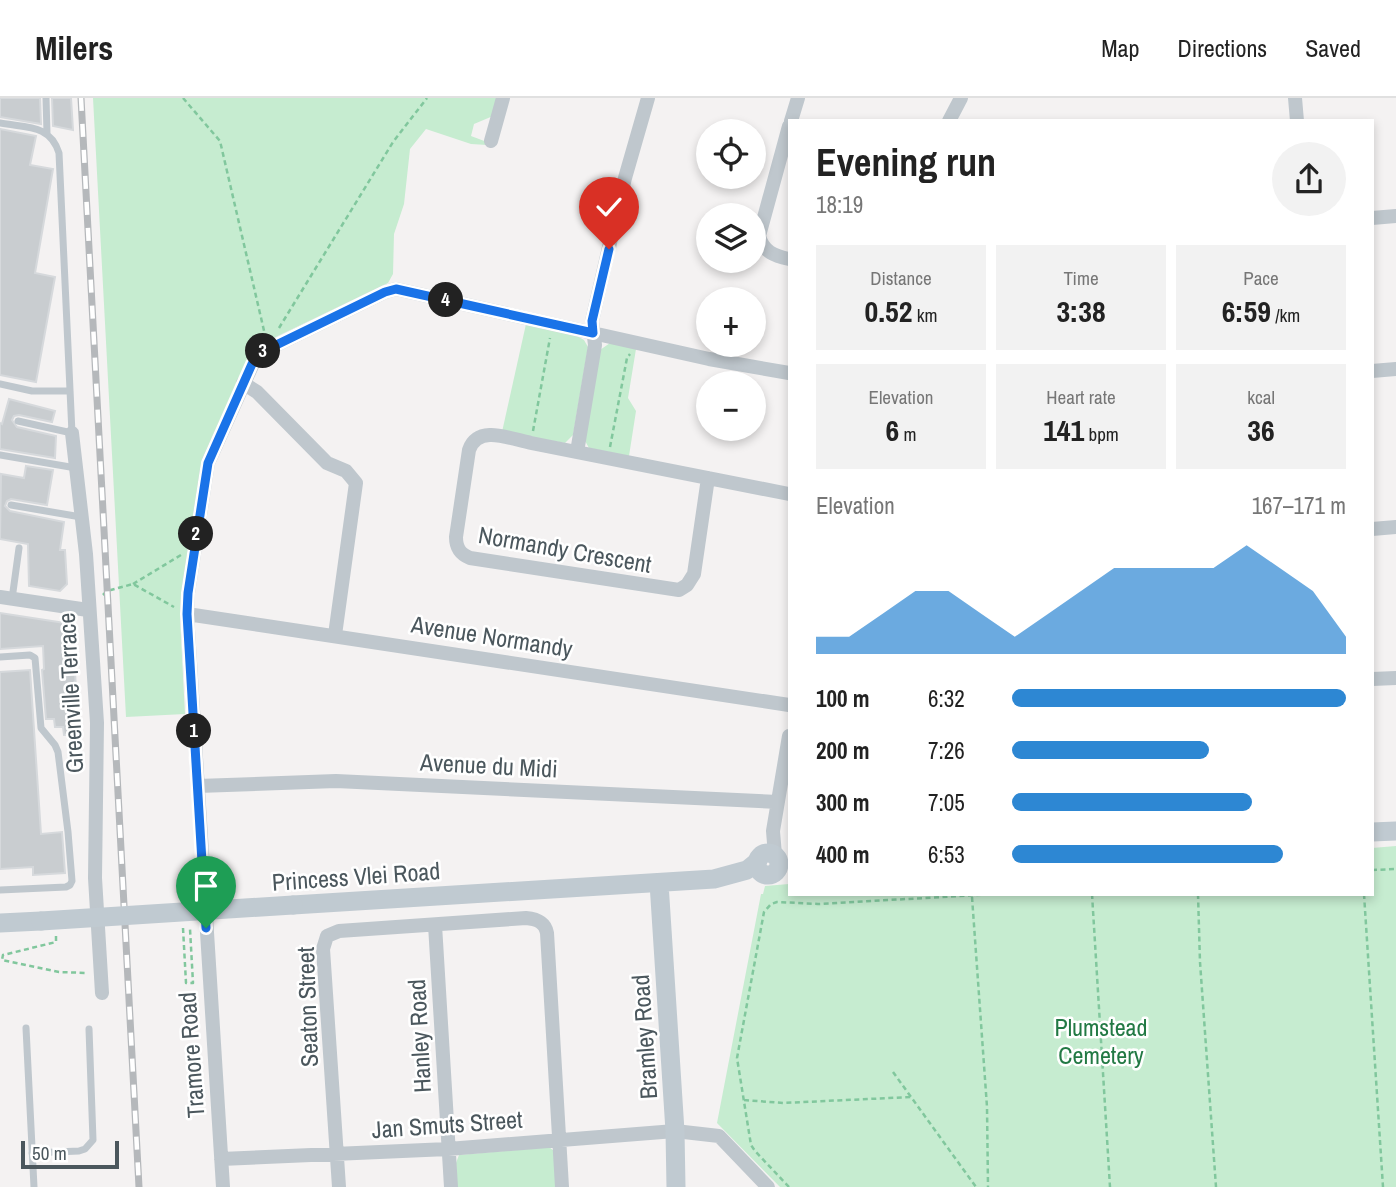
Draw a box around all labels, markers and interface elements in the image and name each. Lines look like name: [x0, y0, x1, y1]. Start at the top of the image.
text: Milers: [35, 26, 113, 70]
text: Map: [1101, 32, 1139, 64]
text: Directions: [1177, 32, 1267, 64]
text: Saved: [1305, 32, 1361, 64]
map controls: [696, 119, 766, 441]
button: locate: [696, 119, 766, 189]
text: Evening run: [816, 137, 996, 188]
button: share: [1272, 142, 1346, 216]
pin: [579, 177, 639, 249]
icon: check: [590, 188, 628, 226]
text: 18:19: [816, 189, 863, 220]
button: layers: [696, 203, 766, 273]
text: Distance: [870, 265, 932, 291]
text: Time: [1063, 265, 1099, 291]
text: Pace: [1243, 265, 1279, 291]
pin: 4: [428, 282, 464, 318]
text: 4: [441, 286, 450, 312]
button: +: [696, 287, 766, 357]
text: 0.52: [865, 291, 912, 331]
text: 3:38: [1056, 291, 1106, 331]
text: 6:59: [1222, 291, 1271, 331]
text: km: [912, 302, 938, 328]
text: /km: [1271, 302, 1300, 328]
pin: 3: [246, 334, 280, 368]
text: 3: [258, 337, 267, 363]
button: −: [696, 371, 766, 441]
text: Elevation: [869, 384, 933, 410]
text: Heart rate: [1046, 384, 1116, 410]
text: kcal: [1247, 384, 1275, 410]
text: 6: [886, 410, 899, 450]
text: 141: [1043, 410, 1084, 450]
text: 36: [1247, 410, 1275, 450]
text: m: [899, 421, 917, 447]
text: bpm: [1084, 421, 1119, 447]
text: Elevation: [816, 490, 895, 521]
text: 167–171 m: [1252, 490, 1346, 521]
pin: 2: [178, 516, 214, 551]
street label: Normandy Crescent: [476, 518, 654, 580]
text: 2: [191, 520, 200, 546]
street label: Avenue Normandy: [408, 607, 575, 665]
street label: Greenville Terrace: [50, 612, 90, 774]
text: 100 m: [816, 683, 869, 714]
text: 6:32: [928, 683, 965, 714]
pin: 1: [176, 714, 212, 748]
text: 1: [189, 717, 198, 743]
text: 200 m: [816, 735, 869, 766]
text: 7:26: [928, 735, 965, 766]
street label: Avenue du Midi: [418, 745, 559, 785]
text: 300 m: [816, 787, 869, 818]
text: 7:05: [928, 787, 965, 818]
text: 400 m: [816, 839, 869, 870]
text: 6:53: [928, 839, 965, 870]
street label: Princess Vlei Road: [271, 854, 441, 898]
pin: [176, 856, 236, 928]
icon: arrive: [187, 867, 225, 905]
street label: Seaton Street: [289, 946, 325, 1068]
street label: Bramley Road: [624, 974, 664, 1100]
street label: Hanley Road: [400, 978, 438, 1094]
street label: Tramore Road: [171, 991, 211, 1119]
park label: Plumstead Cemetery: [1055, 1011, 1147, 1071]
street label: Jan Smuts Street: [371, 1103, 524, 1145]
scale bar: [21, 1138, 119, 1170]
text: 50 m: [32, 1140, 67, 1166]

